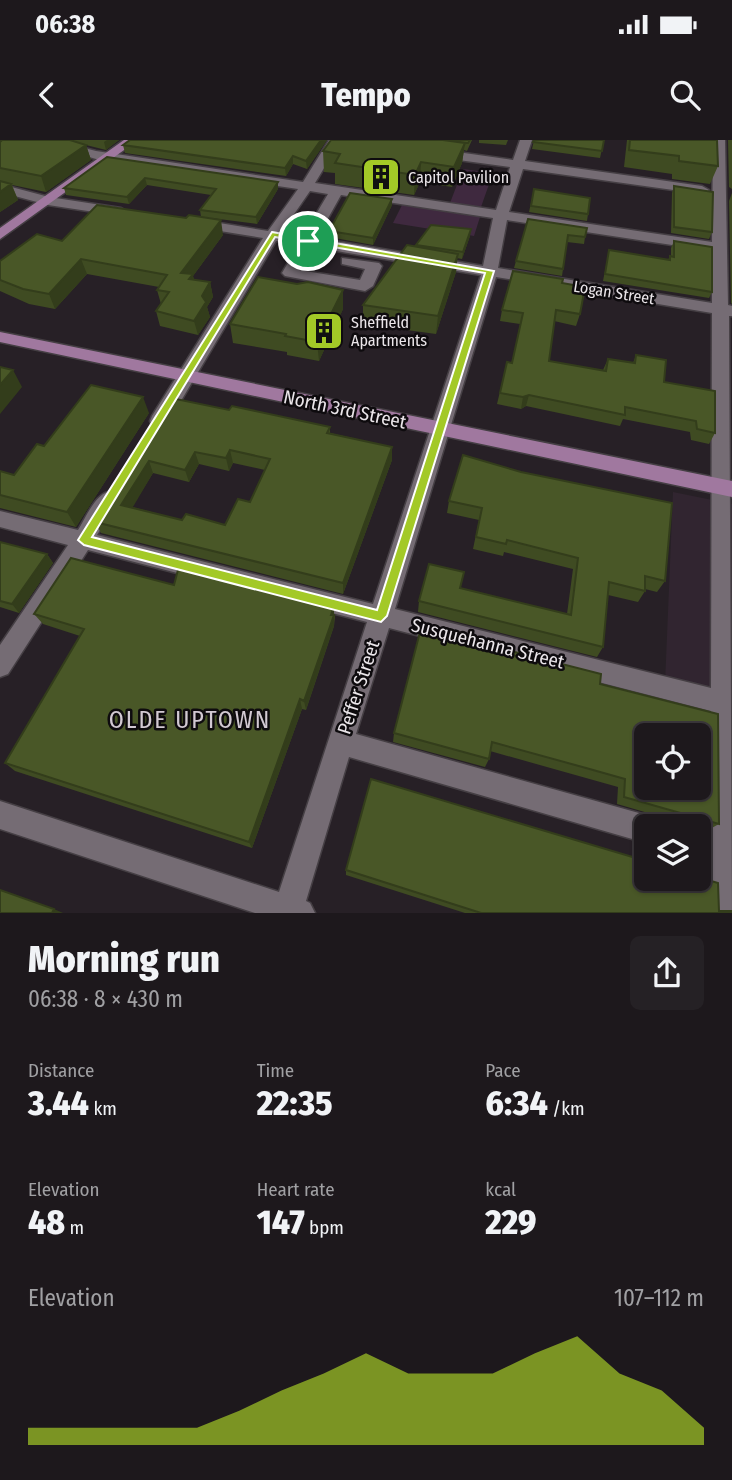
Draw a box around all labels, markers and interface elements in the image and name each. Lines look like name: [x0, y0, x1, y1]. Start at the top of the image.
text: 06:38: [35, 9, 95, 40]
icon: back: [28, 76, 66, 114]
text: Tempo: [321, 76, 411, 114]
icon: search: [666, 76, 704, 114]
building icon: Capitol Pavilion: [360, 156, 402, 198]
place label: Capitol Pavilion: [408, 168, 509, 187]
pin: [278, 211, 338, 271]
icon: arrive: [289, 222, 327, 260]
street label: Logan Street: [572, 277, 657, 308]
building icon: Sheffield Apartments: [303, 310, 345, 352]
place label: Sheffield Apartments: [351, 313, 427, 350]
street label: North 3rd Street: [281, 385, 409, 434]
street label: Susquehanna Street: [409, 613, 568, 674]
street label: Peffer Street: [332, 637, 385, 737]
district label: OLDE UPTOWN: [109, 706, 271, 734]
map controls: [634, 723, 711, 891]
button: locate: [634, 723, 711, 800]
button: layers: [634, 814, 711, 891]
text: Morning run: [28, 936, 220, 982]
button: share: [630, 936, 704, 1010]
text: 06:38 · 8 × 430 m: [28, 985, 183, 1013]
text: Distance: [28, 1059, 95, 1082]
text: Time: [257, 1059, 294, 1082]
text: Pace: [485, 1059, 521, 1082]
text: 3.44: [28, 1082, 89, 1124]
text: 22:35: [257, 1082, 333, 1124]
text: 6:34: [485, 1082, 548, 1124]
text: km: [89, 1097, 117, 1120]
text: /km: [548, 1097, 585, 1120]
text: Elevation: [28, 1178, 100, 1201]
text: Heart rate: [257, 1178, 335, 1201]
text: kcal: [485, 1178, 516, 1201]
text: 48: [28, 1201, 65, 1243]
text: 147: [257, 1201, 305, 1243]
text: 229: [485, 1201, 537, 1243]
text: m: [65, 1216, 84, 1239]
text: bpm: [305, 1216, 344, 1239]
text: Elevation: [28, 1284, 115, 1312]
text: 107–112 m: [614, 1284, 704, 1312]

